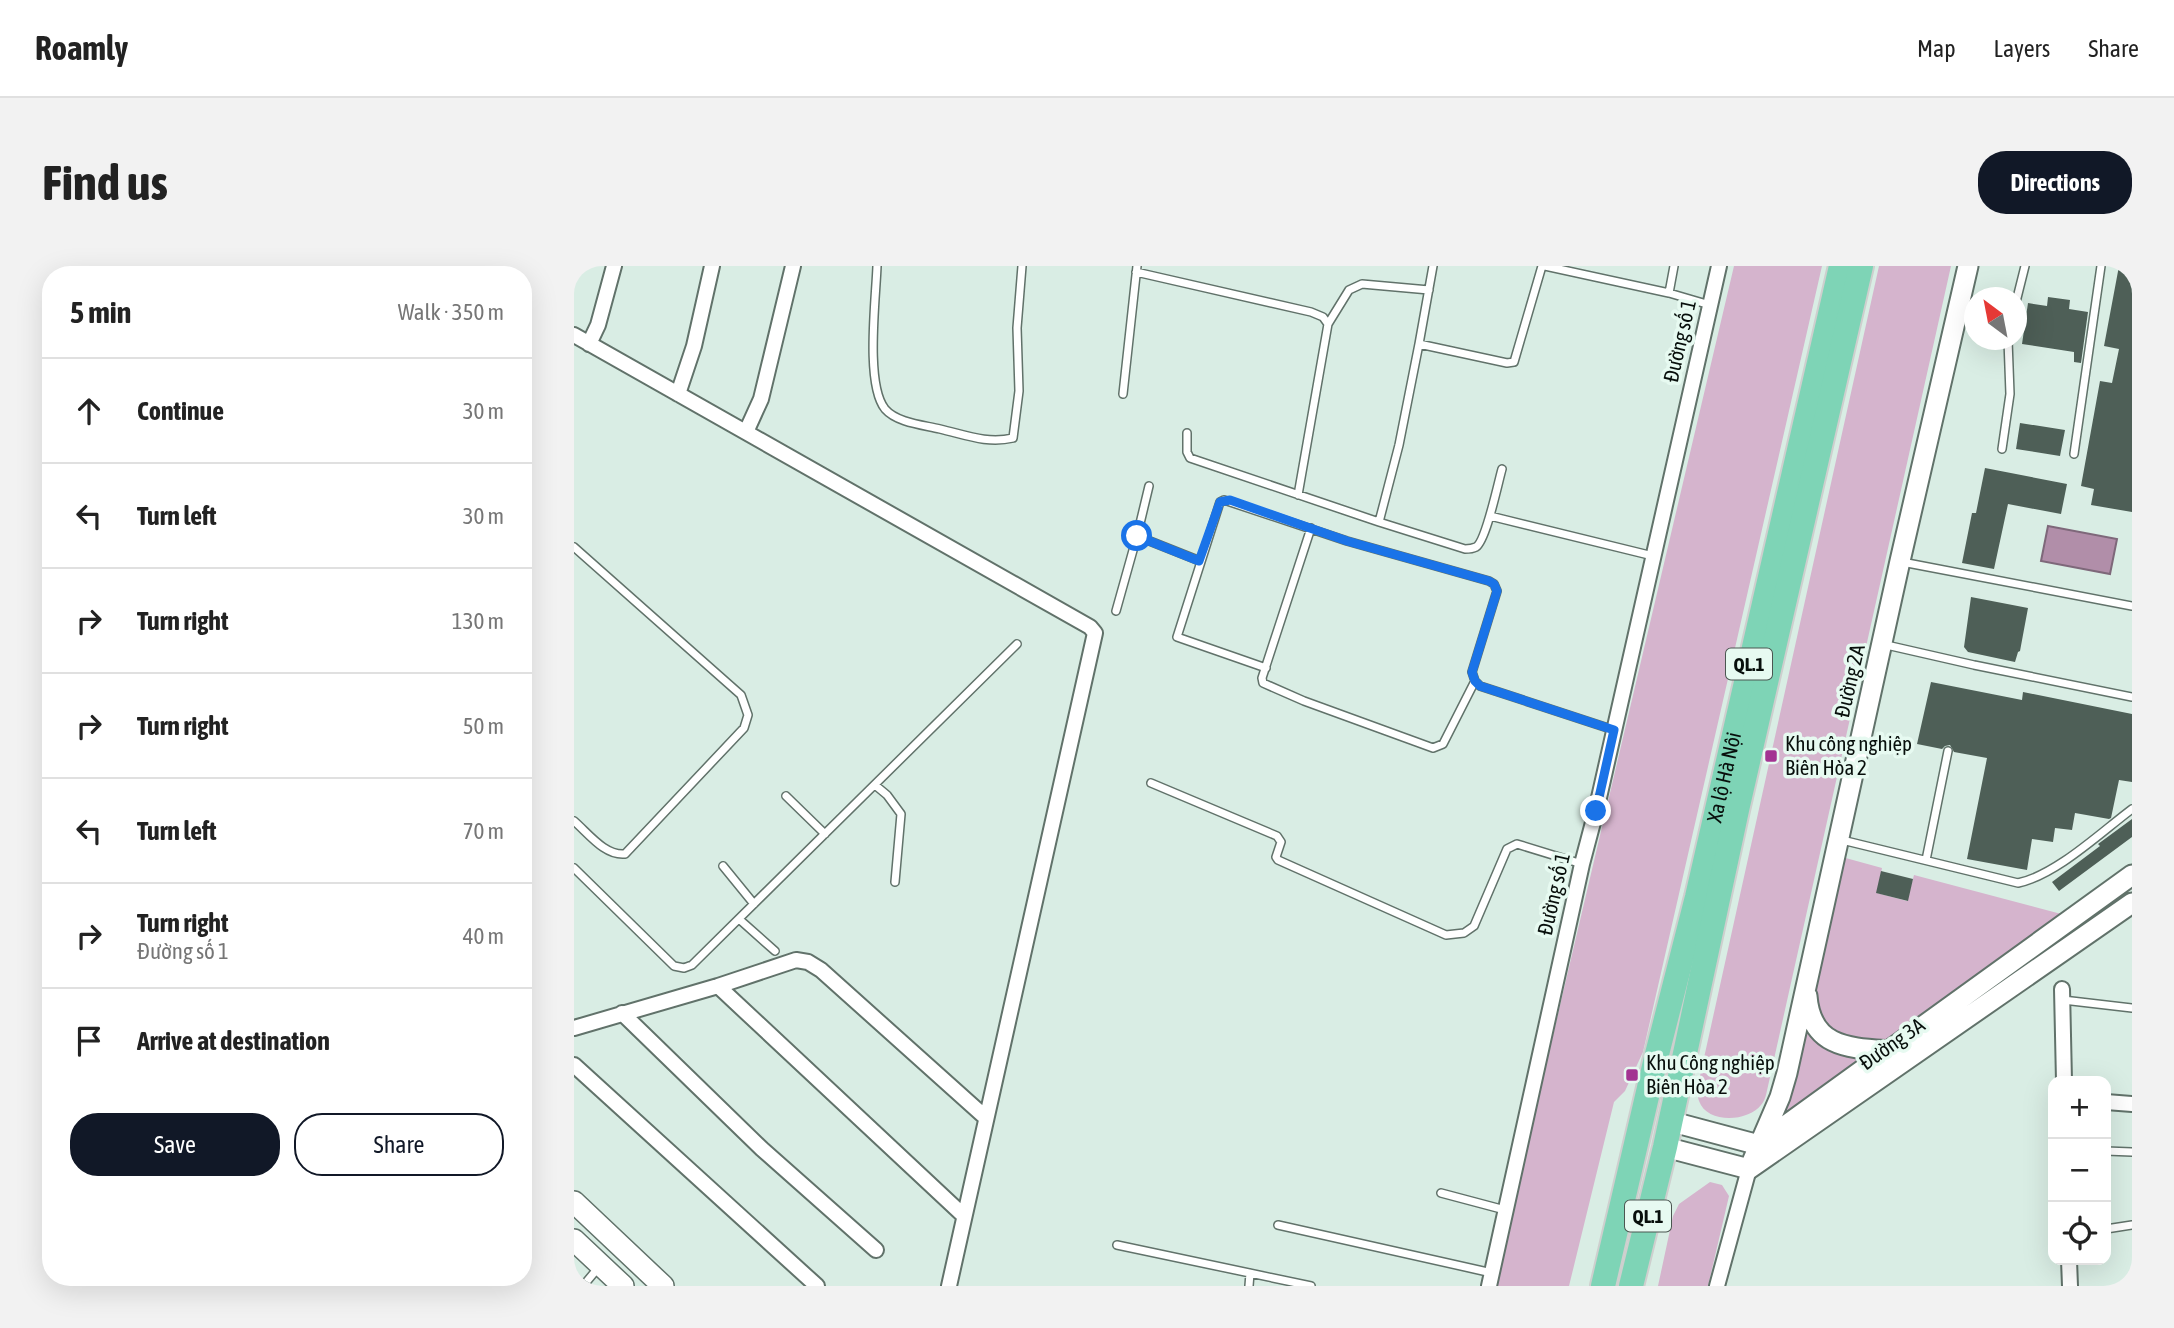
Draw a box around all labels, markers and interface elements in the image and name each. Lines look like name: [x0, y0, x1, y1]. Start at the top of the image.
text: Roamly: [35, 29, 128, 67]
text: Map: [1917, 35, 1956, 62]
text: Layers: [1994, 35, 2050, 62]
text: Share: [2088, 35, 2139, 62]
button: Directions: [1978, 151, 2132, 214]
text: Find us: [42, 154, 168, 210]
north arrow: [1964, 287, 2027, 350]
text: 5 min: [70, 295, 131, 329]
street label: Đường số 1: [1658, 297, 1700, 384]
text: Walk · 350 m: [398, 299, 504, 325]
icon: ahead: [70, 392, 108, 430]
text: Continue: [137, 396, 224, 426]
text: 30 m: [463, 398, 504, 424]
icon: left: [70, 497, 108, 535]
text: Turn left: [137, 501, 217, 531]
text: 30 m: [463, 503, 504, 529]
route start: [1121, 520, 1152, 551]
icon: right: [70, 602, 108, 640]
text: Turn right: [137, 606, 228, 636]
text: 130 m: [452, 608, 504, 634]
street label: Đường 2A: [1829, 641, 1869, 720]
road number: QL.1: [1726, 648, 1772, 680]
icon: right: [70, 707, 108, 745]
text: Turn right: [137, 711, 228, 741]
text: 50 m: [463, 713, 504, 739]
street label: Xa lộ Hà Nội: [1701, 729, 1745, 825]
place label: Khu công nghiệp Biên Hòa 2: [1785, 731, 1912, 779]
marker: Khu công nghiệp Biên Hòa 2: [1763, 748, 1779, 764]
route end: [1580, 795, 1611, 826]
icon: left: [70, 812, 108, 850]
text: Turn left: [137, 816, 217, 846]
text: 70 m: [463, 818, 504, 844]
street label: Đường số 1: [1532, 850, 1574, 937]
text: Turn right: [137, 908, 228, 938]
icon: right: [70, 917, 108, 955]
text: 40 m: [463, 923, 504, 949]
text: Đường số 1: [137, 938, 229, 964]
street label: Đường 3A: [1854, 1012, 1929, 1074]
icon: arrive: [70, 1022, 108, 1060]
text: Arrive at destination: [137, 1026, 330, 1056]
place label: Khu Công nghiệp Biên Hòa 2: [1646, 1050, 1775, 1098]
marker: Khu Công nghiệp Biên Hòa 2: [1624, 1067, 1640, 1083]
map controls: [2048, 1076, 2111, 1265]
button: +: [2048, 1076, 2111, 1139]
button: Save: [70, 1113, 280, 1176]
button: Share: [294, 1113, 504, 1176]
button: −: [2048, 1139, 2111, 1202]
road number: QL.1: [1625, 1200, 1671, 1232]
button: locate: [2048, 1202, 2111, 1265]

